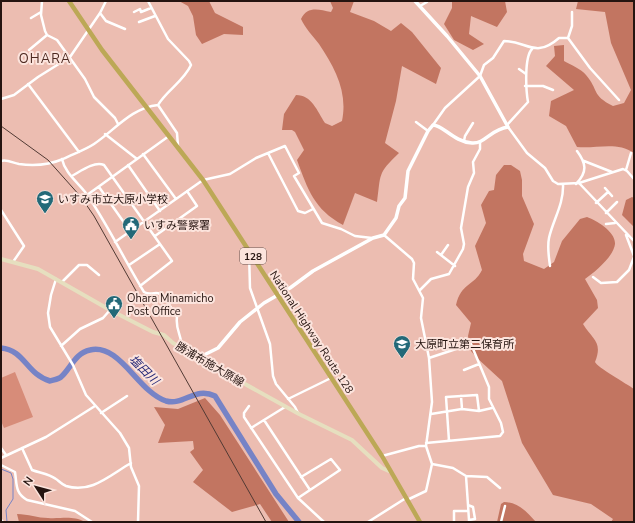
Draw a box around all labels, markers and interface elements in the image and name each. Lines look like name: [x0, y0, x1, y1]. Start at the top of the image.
district label: OHARA: [19, 50, 71, 68]
school or university icon: いすみ市立大原小学校: [35, 189, 55, 214]
place label: いすみ市立大原小学校: [58, 192, 168, 207]
public building icon: いすみ警察署: [121, 215, 141, 240]
place label: いすみ警察署: [144, 218, 210, 233]
road number: 128: [240, 248, 266, 264]
street label: National Highway Route 128: [266, 268, 357, 397]
place label: Ohara Minamicho Post Office: [127, 291, 214, 319]
public building icon: Ohara Minamicho Post Office: [104, 294, 124, 319]
school or university icon: 大原町立第二保育所: [392, 334, 412, 359]
place label: 大原町立第二保育所: [415, 337, 515, 352]
street label: 勝浦布施大原線: [173, 339, 247, 390]
water label: 塩田川: [126, 352, 164, 390]
north arrow: [16, 467, 56, 507]
text: N: [20, 474, 37, 489]

